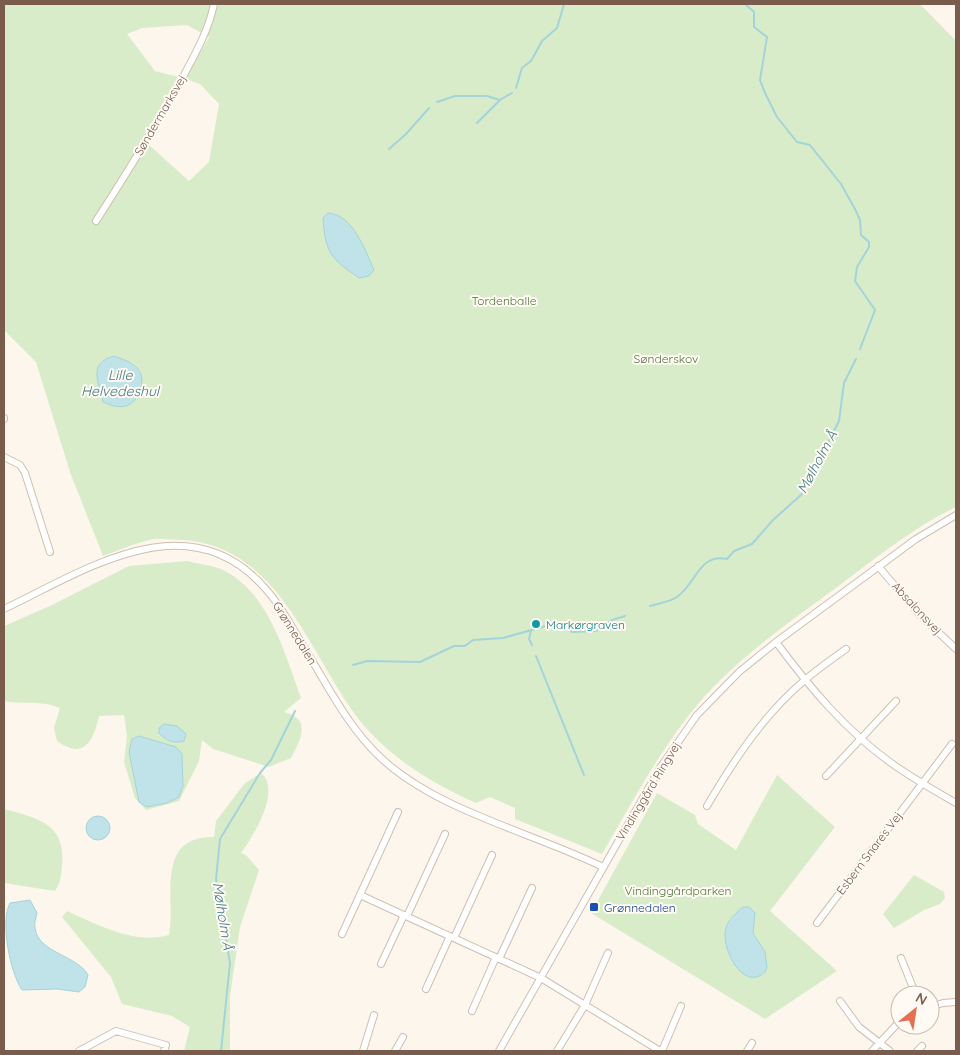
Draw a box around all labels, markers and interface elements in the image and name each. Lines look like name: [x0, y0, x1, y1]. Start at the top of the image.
street label: Søndermarksvej: [131, 72, 189, 158]
park label: Tordenballe: [471, 293, 537, 308]
park label: Sønderskov: [634, 351, 698, 366]
water label: Lille Helvedeshul: [81, 366, 161, 400]
water label: Mølholm Å: [793, 428, 841, 496]
street label: Absalonsvej: [889, 578, 945, 638]
street label: Grønnedalen: [270, 599, 320, 667]
place label: Markørgraven: [546, 617, 625, 632]
marker: Markørgraven: [530, 618, 542, 630]
street label: Vindinggård Ringvej: [613, 739, 683, 843]
street label: Esbern Snares Vej: [833, 809, 905, 897]
water label: Mølholm Å: [209, 881, 237, 951]
park label: Vindinggårdparken: [624, 883, 732, 898]
place label: Grønnedalen: [604, 900, 676, 915]
marker: Grønnedalen: [588, 901, 600, 913]
north arrow: [890, 985, 940, 1035]
text: N: [913, 988, 930, 1009]

